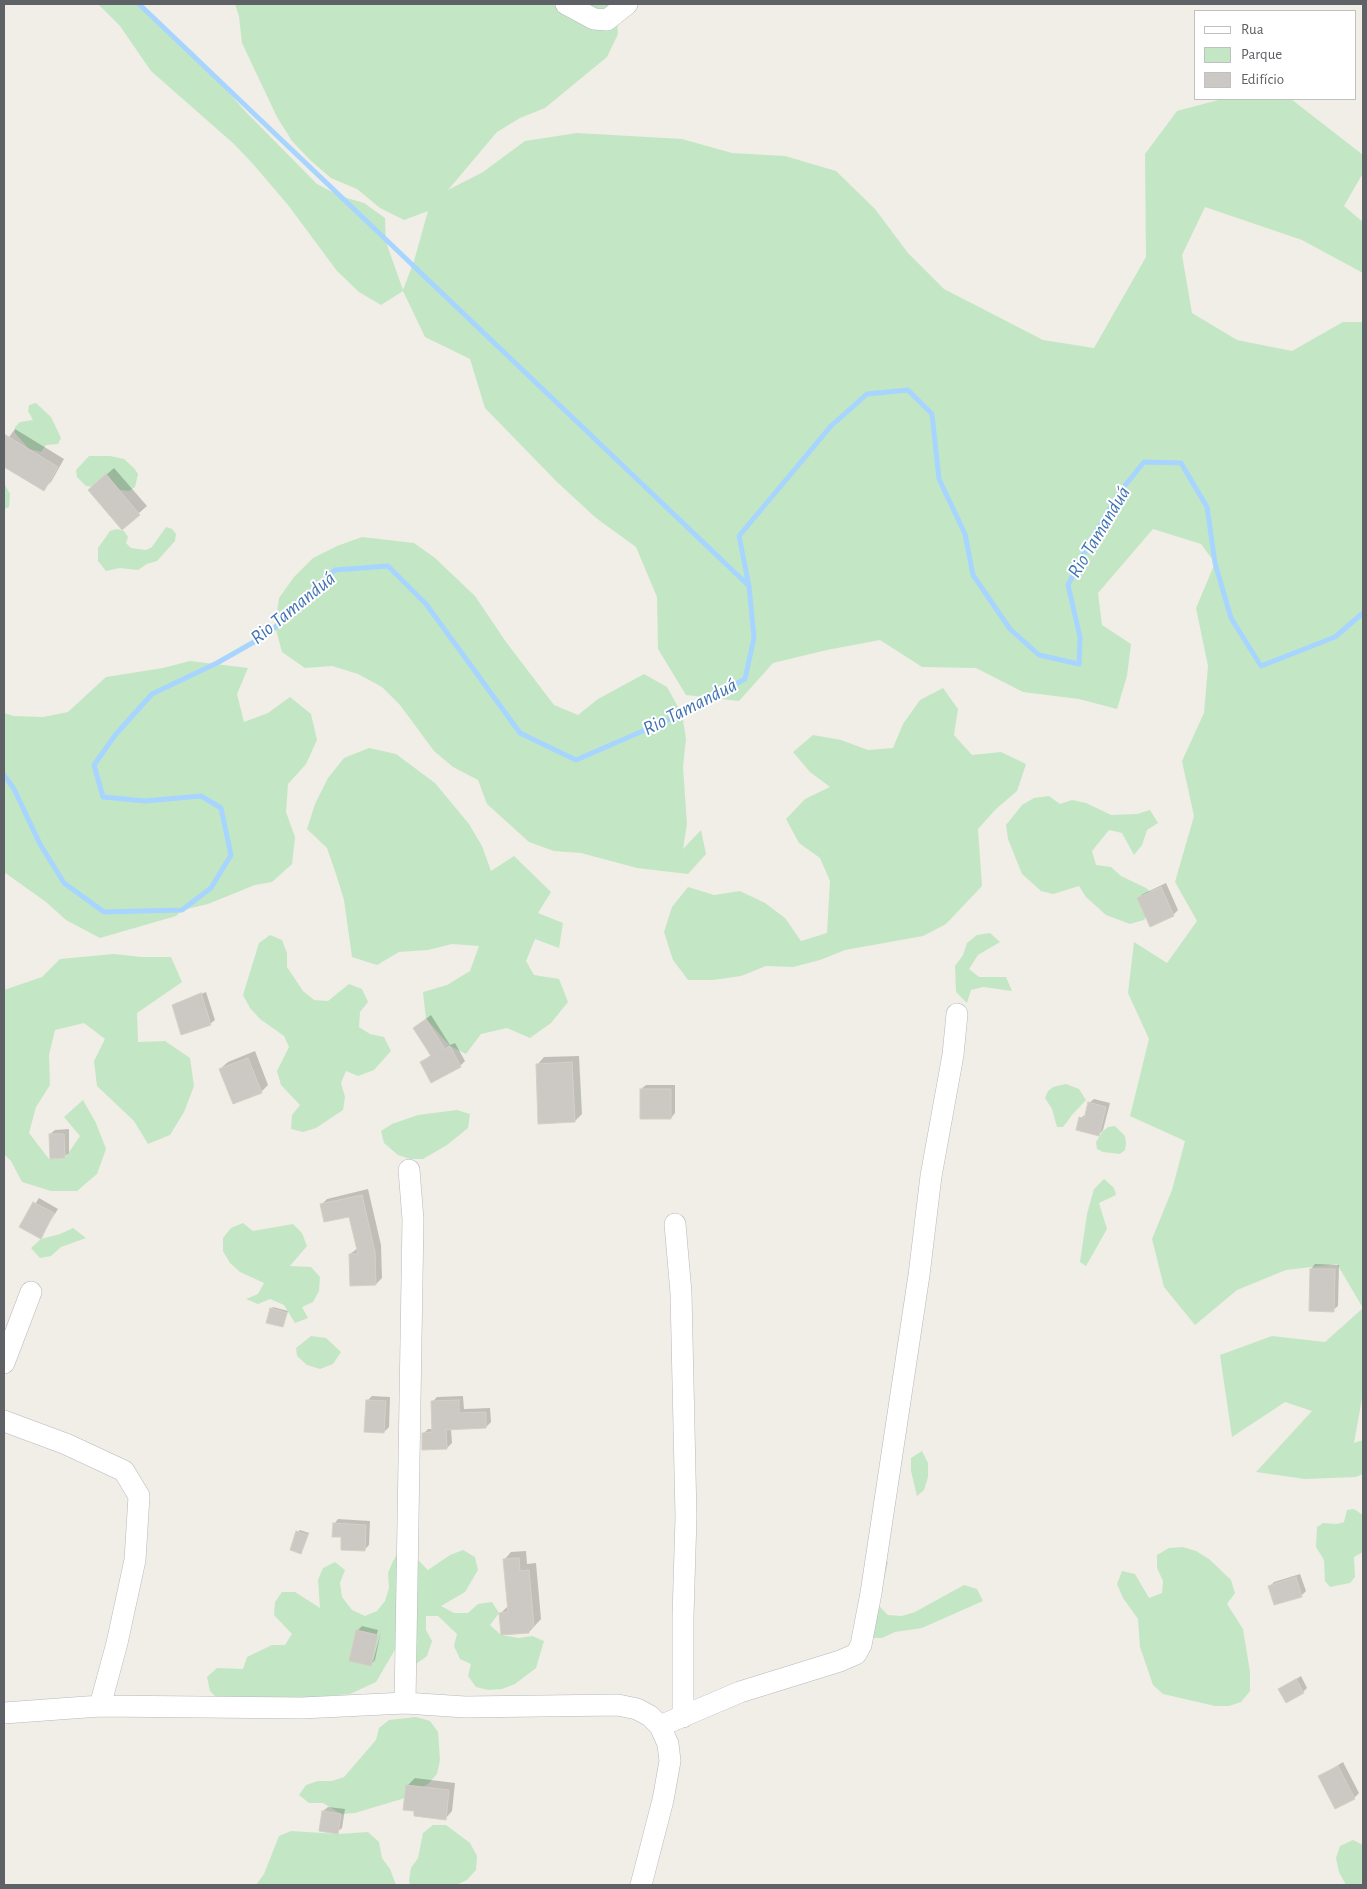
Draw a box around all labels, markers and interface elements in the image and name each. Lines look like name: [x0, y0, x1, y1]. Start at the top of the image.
legend: [1194, 10, 1357, 100]
text: Rua: [1241, 22, 1264, 37]
text: Parque: [1241, 47, 1282, 62]
text: Edifício: [1241, 72, 1284, 87]
water label: Rio Tamanduá: [1062, 482, 1136, 582]
water label: Rio Tamanduá: [246, 566, 340, 650]
water label: Rio Tamanduá: [639, 673, 741, 741]

